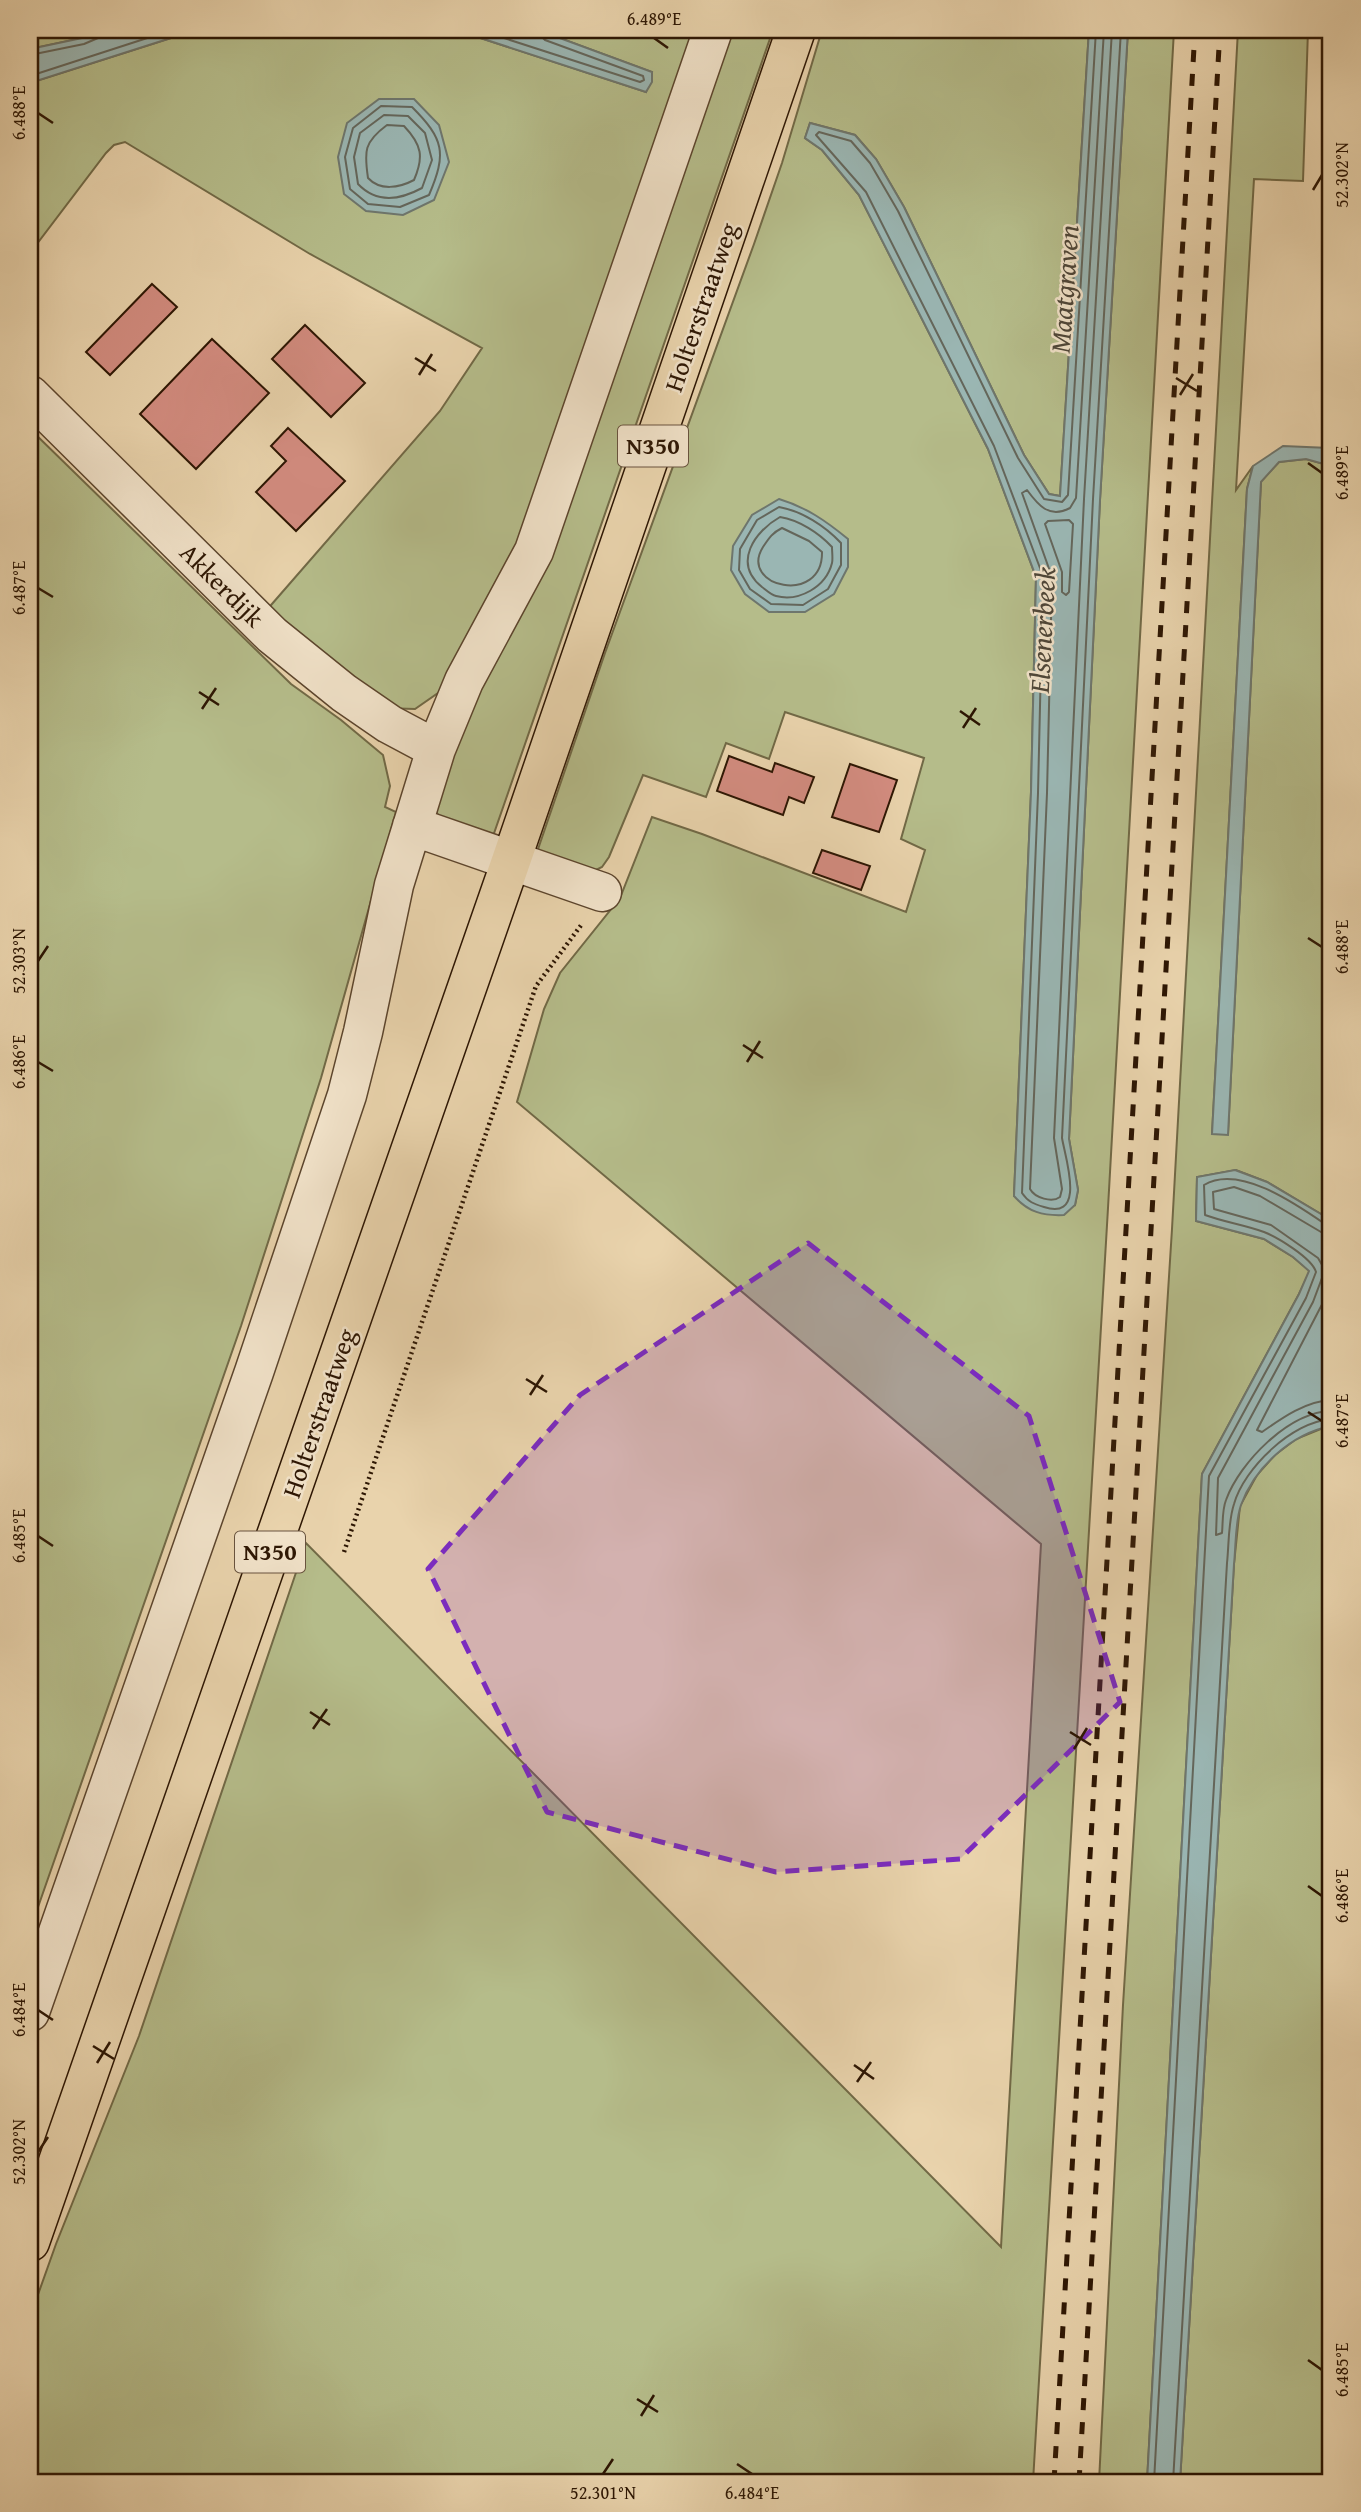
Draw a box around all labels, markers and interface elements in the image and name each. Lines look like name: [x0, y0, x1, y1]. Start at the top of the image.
text: 6.489°E: [627, 5, 681, 32]
text: 6.488°E: [5, 86, 32, 140]
text: 52.302°N: [1328, 142, 1355, 208]
street label: Holterstraatweg: [653, 217, 748, 397]
water label: Maatgraven: [1039, 223, 1088, 355]
road number: N350: [618, 426, 688, 466]
text: 6.489°E: [1328, 446, 1355, 500]
street label: Akkerdijk: [171, 533, 274, 636]
text: 6.487°E: [5, 561, 32, 615]
water label: Elsenerbeek: [1018, 566, 1065, 695]
text: 6.488°E: [1328, 920, 1355, 974]
text: 52.303°N: [5, 928, 32, 994]
text: 6.486°E: [5, 1035, 32, 1089]
street label: Holterstraatweg: [271, 1323, 366, 1503]
text: 6.487°E: [1328, 1394, 1355, 1448]
text: 6.485°E: [5, 1509, 32, 1563]
road number: N350: [235, 1532, 305, 1572]
text: 6.486°E: [1328, 1869, 1355, 1923]
text: 6.484°E: [5, 1983, 32, 2037]
text: 52.302°N: [5, 2119, 32, 2185]
text: 6.485°E: [1328, 2343, 1355, 2397]
text: 52.301°N: [570, 2479, 636, 2506]
text: 6.484°E: [725, 2479, 779, 2506]

